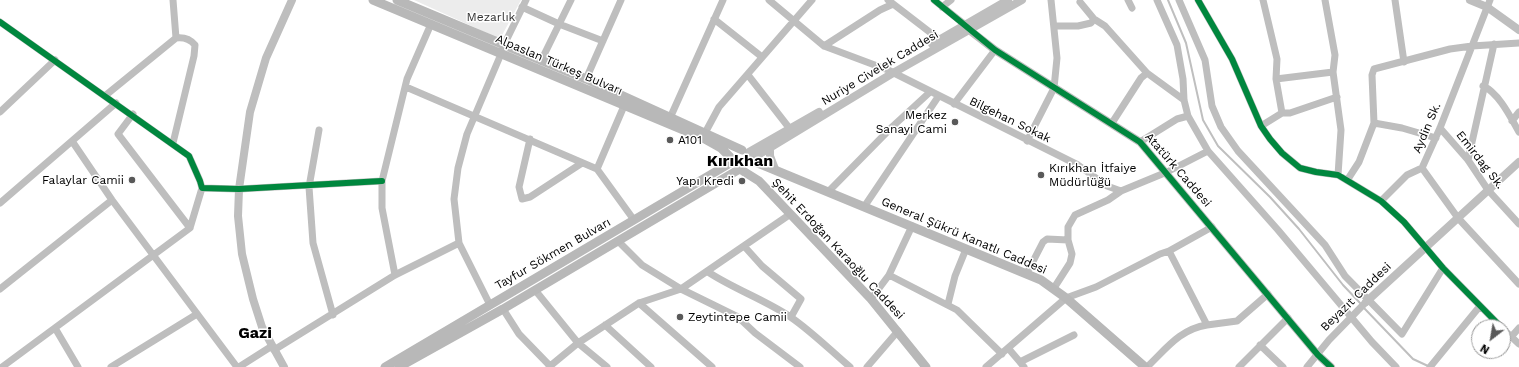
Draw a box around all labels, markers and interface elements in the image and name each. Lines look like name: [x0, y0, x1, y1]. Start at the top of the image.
park label: Mezarlık: [467, 10, 515, 24]
street label: Nuriye Civelek Caddesi: [819, 27, 941, 109]
street label: Alpaslan Türkeş Bulvarı: [493, 32, 625, 98]
street label: Bilgehan Sokak: [967, 94, 1053, 146]
street label: Aydin Sk.: [1410, 101, 1444, 155]
place label: Merkez Sanayi Cami: [876, 108, 947, 136]
marker: Merkez Sanayi Cami: [950, 117, 960, 127]
street label: Emirdag Sk.: [1453, 128, 1507, 192]
street label: Atatürk Caddesi: [1142, 130, 1214, 210]
place label: A101: [678, 133, 702, 147]
marker: A101: [665, 135, 675, 145]
district label: Kırıkhan: [707, 151, 773, 171]
place label: Kırıkhan İtfaiye Müdürlüğü: [1049, 161, 1136, 189]
marker: Kırıkhan İtfaiye Müdürlüğü: [1036, 170, 1046, 180]
place label: Falaylar Camii: [42, 173, 124, 187]
place label: Yapı Kredi: [676, 174, 734, 188]
marker: Falaylar Camii: [127, 175, 137, 185]
marker: Yapı Kredi: [737, 176, 747, 186]
street label: Şehit Erdoğan Karaoğlu Caddesi: [769, 176, 907, 322]
street label: General Şükrü Kanatlı Caddesi: [879, 195, 1049, 277]
street label: Tayfur Sökmen Bulvarı: [493, 215, 613, 293]
street label: Beyazıt Caddesi: [1318, 260, 1394, 334]
place label: Zeytintepe Camii: [688, 310, 787, 324]
marker: Zeytintepe Camii: [675, 312, 685, 322]
north arrow: [1471, 319, 1511, 359]
district label: Gazi: [238, 323, 272, 343]
text: N: [1478, 341, 1492, 357]

